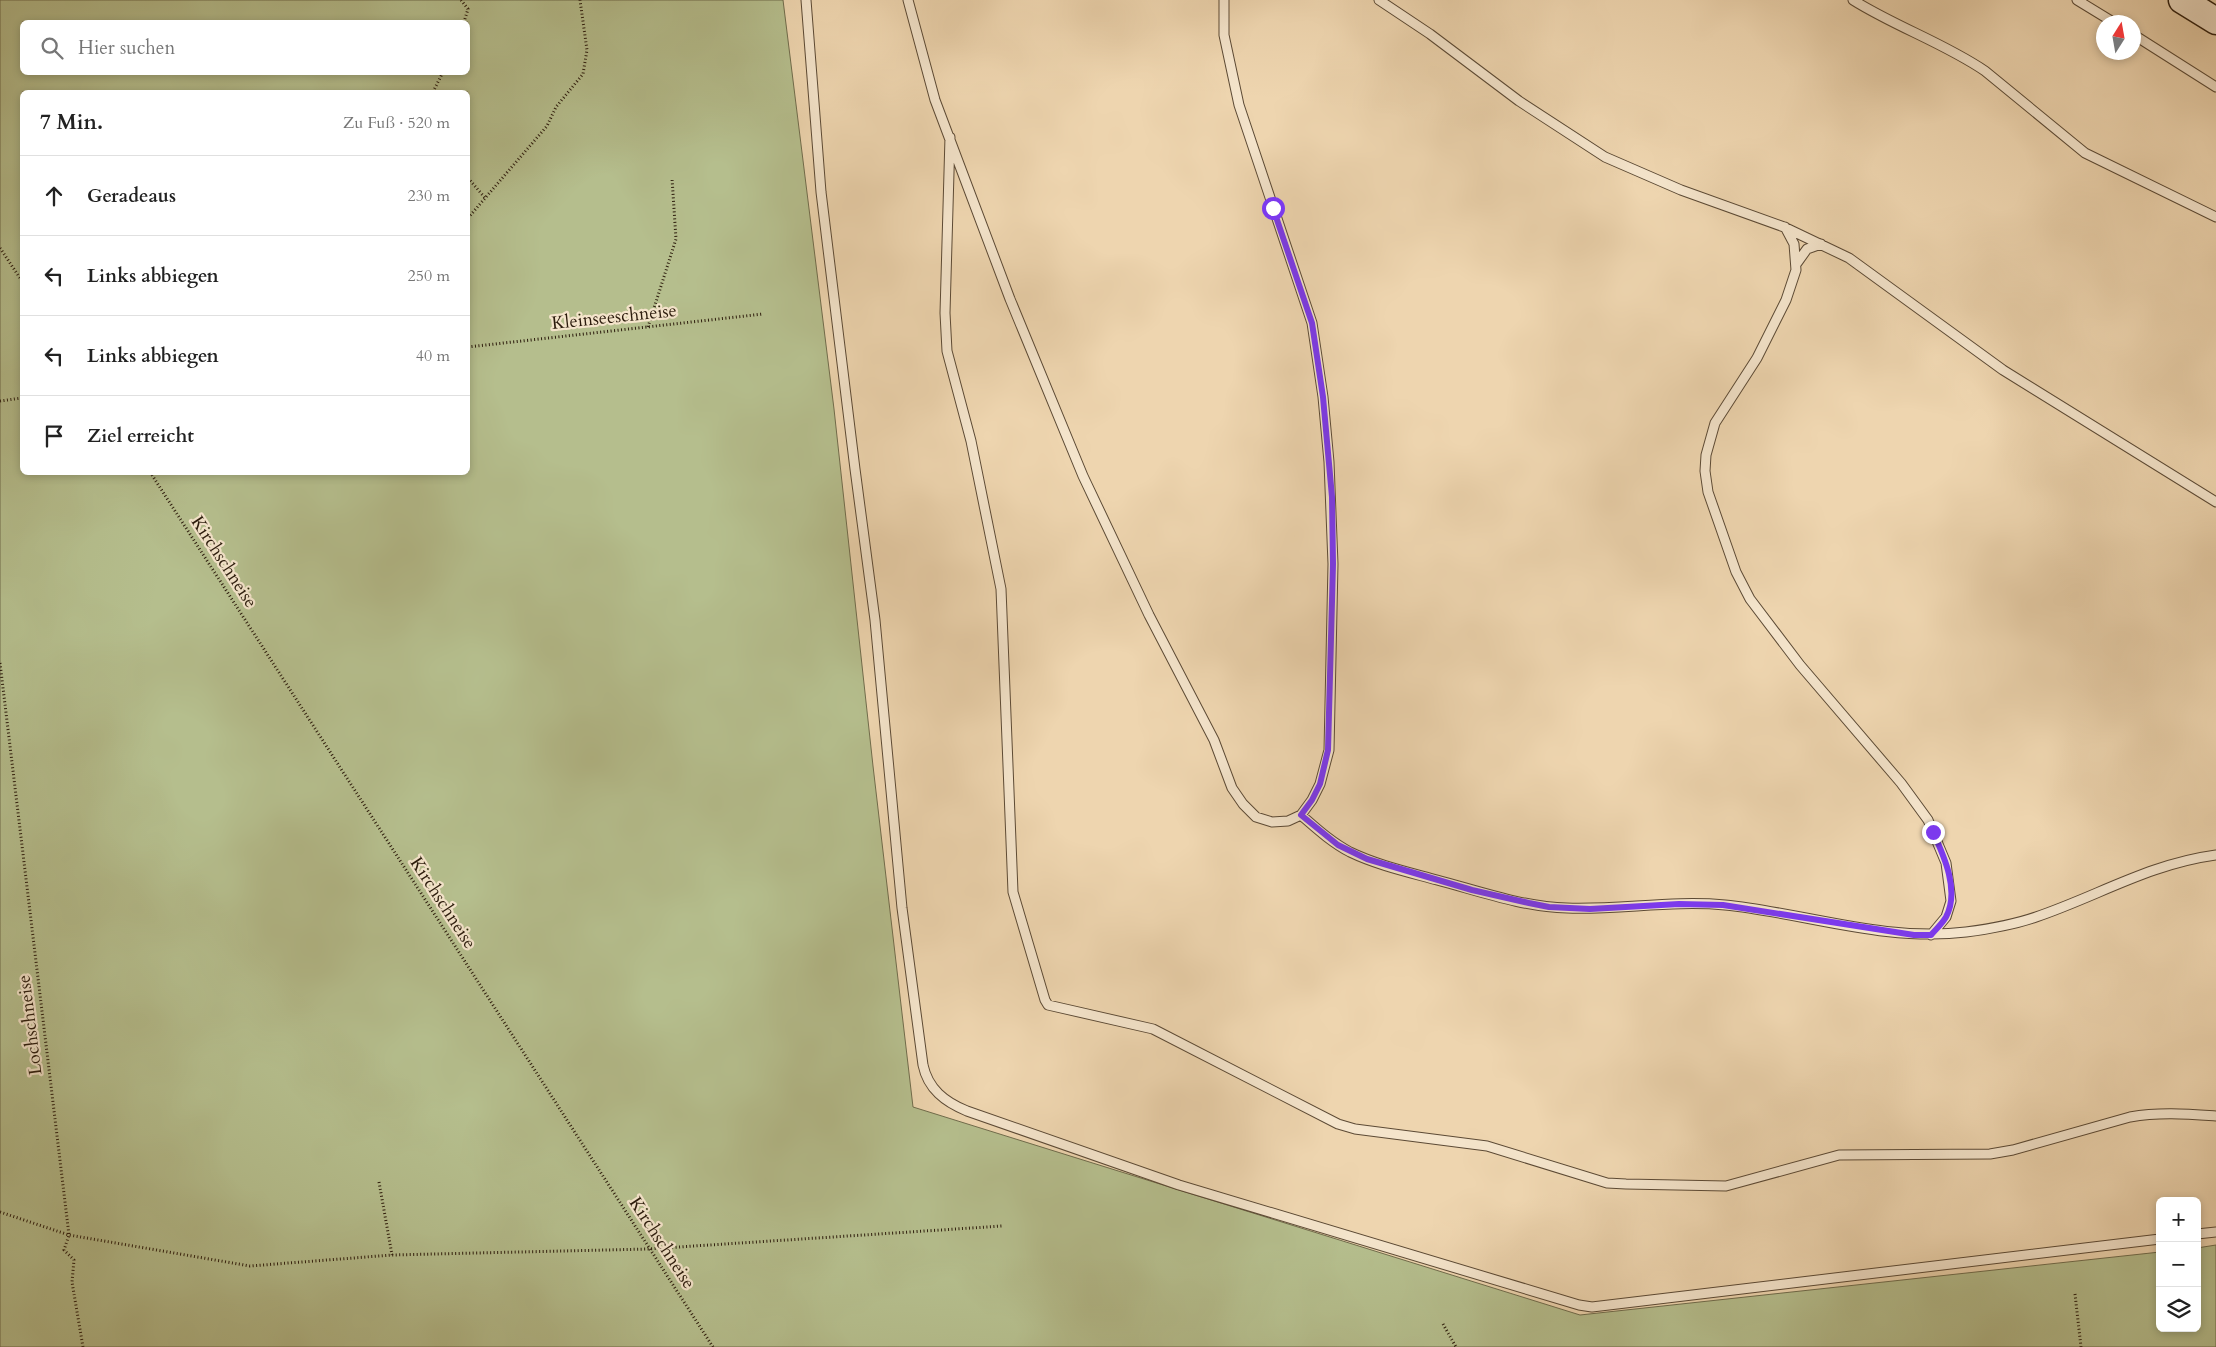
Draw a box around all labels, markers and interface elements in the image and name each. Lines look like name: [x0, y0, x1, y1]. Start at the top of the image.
north arrow: [2096, 15, 2141, 60]
search box: [20, 20, 470, 75]
icon: search: [38, 34, 66, 62]
text: Hier suchen: [78, 35, 175, 61]
text: 7 Min.: [40, 108, 103, 137]
text: Zu Fuß · 520 m: [343, 112, 450, 134]
icon: ahead: [40, 182, 68, 210]
text: Geradeaus: [87, 183, 176, 209]
text: 230 m: [408, 185, 450, 207]
route start: [1262, 197, 1285, 220]
icon: left: [40, 262, 68, 290]
text: Links abbiegen: [87, 263, 219, 289]
text: 250 m: [408, 265, 450, 287]
street label: Kleinseeschneise: [550, 298, 678, 336]
icon: left: [40, 342, 68, 370]
text: Links abbiegen: [87, 343, 219, 369]
text: 40 m: [416, 345, 450, 367]
icon: arrive: [40, 422, 68, 450]
text: Ziel erreicht: [87, 423, 194, 449]
street label: Kirchschneise: [185, 511, 263, 613]
route end: [1922, 821, 1945, 844]
street label: Kirchschneise: [404, 852, 482, 954]
street label: Lochschneise: [11, 974, 49, 1076]
street label: Kirchschneise: [623, 1192, 701, 1294]
map controls: [2156, 1197, 2201, 1332]
button: +: [2156, 1197, 2201, 1242]
button: −: [2156, 1242, 2201, 1287]
button: layers: [2156, 1287, 2201, 1332]

